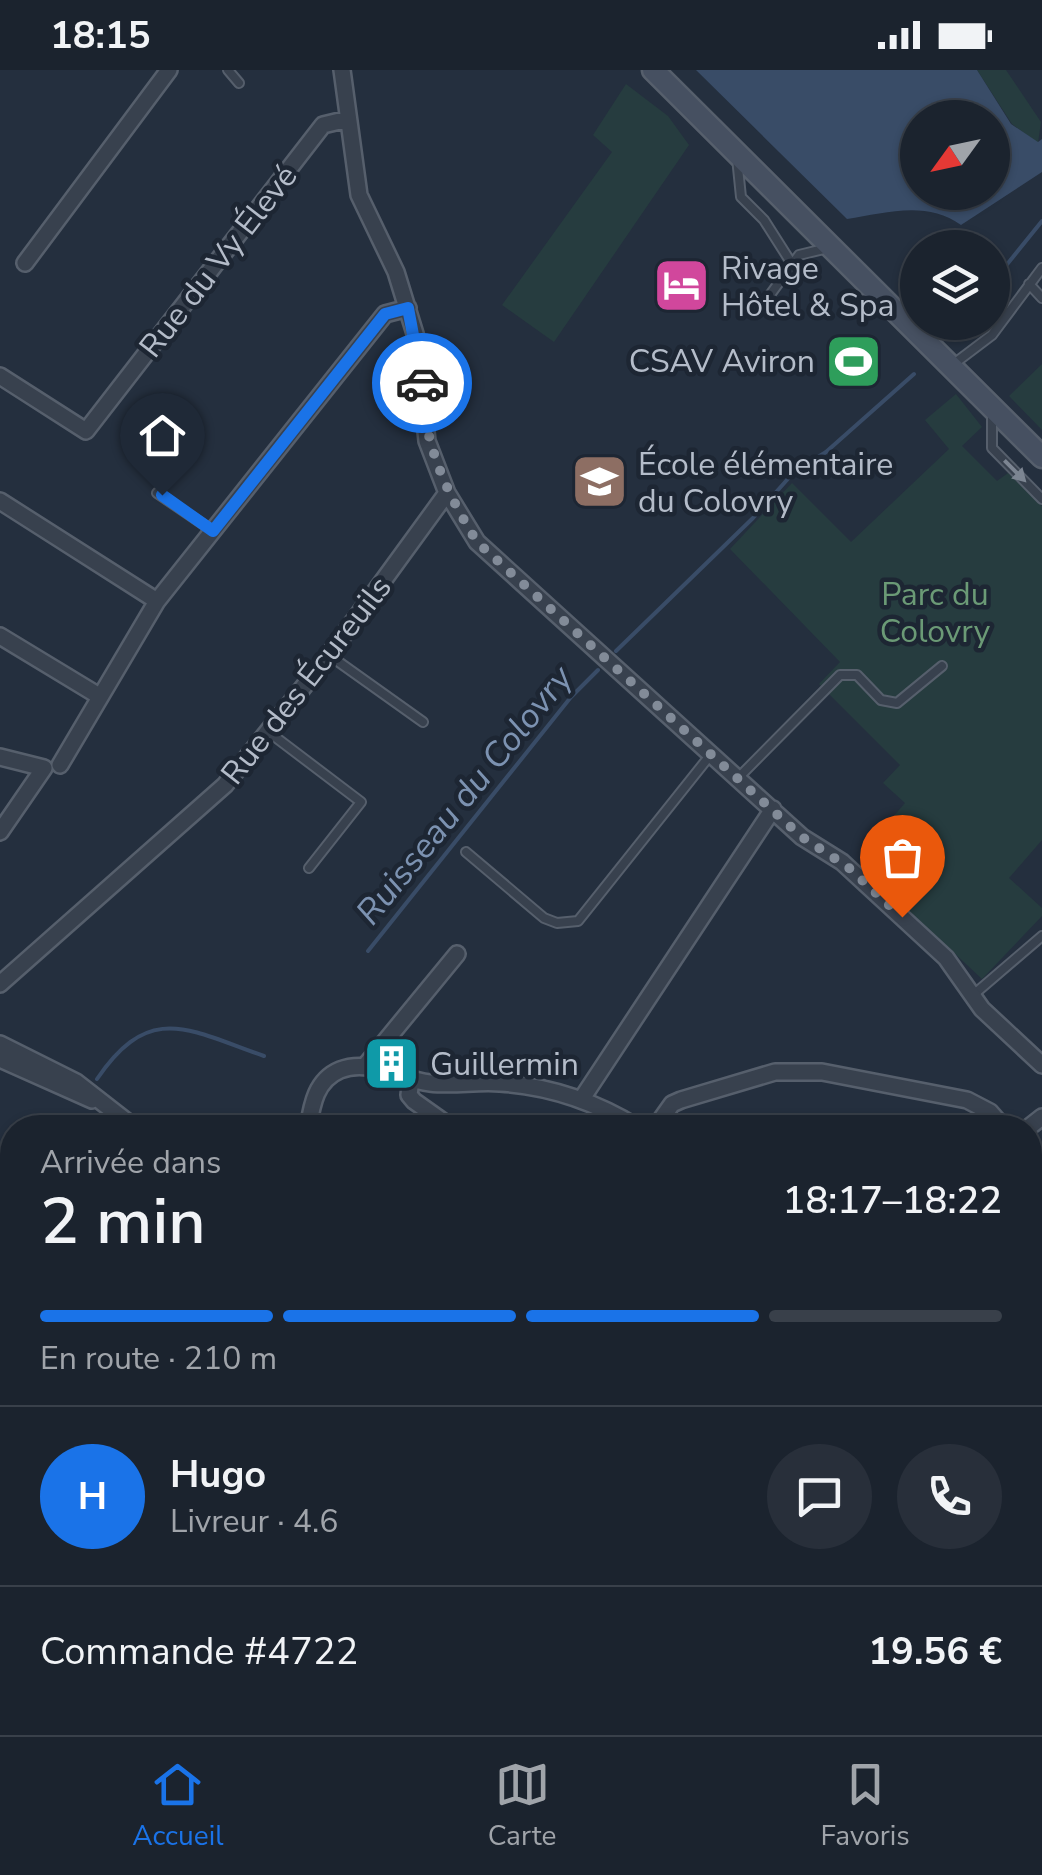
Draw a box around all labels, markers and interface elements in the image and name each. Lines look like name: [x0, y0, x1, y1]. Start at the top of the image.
text: 18:15: [50, 10, 151, 61]
north arrow: [900, 100, 1010, 210]
map controls: [900, 100, 1010, 340]
street label: Rue du Vy Élevé: [130, 156, 307, 366]
button: layers: [900, 230, 1010, 340]
place label: Rivage Hôtel & Spa: [721, 247, 894, 327]
hotel icon: Rivage Hôtel & Spa: [652, 256, 712, 316]
sports icon: CSAV Aviron: [824, 331, 884, 391]
courier: [372, 333, 472, 433]
place label: CSAV Aviron: [629, 340, 815, 383]
icon: car: [395, 356, 450, 411]
pin: [120, 393, 205, 496]
icon: home: [135, 408, 190, 463]
place label: École élémentaire du Colovry: [638, 443, 893, 523]
school or university icon: École élémentaire du Colovry: [569, 452, 629, 512]
one-way arrow: [1002, 459, 1026, 483]
street label: Rue des Écureuils: [211, 567, 401, 793]
park label: Parc du Colovry: [880, 573, 991, 653]
water label: Ruisseau du Colovry: [345, 654, 585, 935]
pin: [860, 815, 945, 918]
icon: bag: [875, 830, 930, 885]
building icon: Guillermin: [361, 1034, 421, 1094]
place label: Guillermin: [430, 1043, 579, 1086]
text: Arrivée dans: [40, 1141, 221, 1184]
text: 18:17–18:22: [783, 1175, 1002, 1226]
text: 2 min: [40, 1177, 206, 1266]
text: En route · 210 m: [40, 1337, 277, 1380]
button: chat: [767, 1444, 872, 1549]
button: phone: [897, 1444, 1002, 1549]
text: Hugo: [170, 1449, 266, 1500]
text: H: [78, 1471, 107, 1522]
text: Livreur · 4.6: [170, 1500, 338, 1543]
text: Commande #4722: [40, 1626, 358, 1677]
text: 19.56 €: [868, 1626, 1002, 1677]
tab: Accueil: [132, 1757, 223, 1855]
tab: Carte: [488, 1757, 556, 1855]
tab: Favoris: [821, 1757, 910, 1855]

